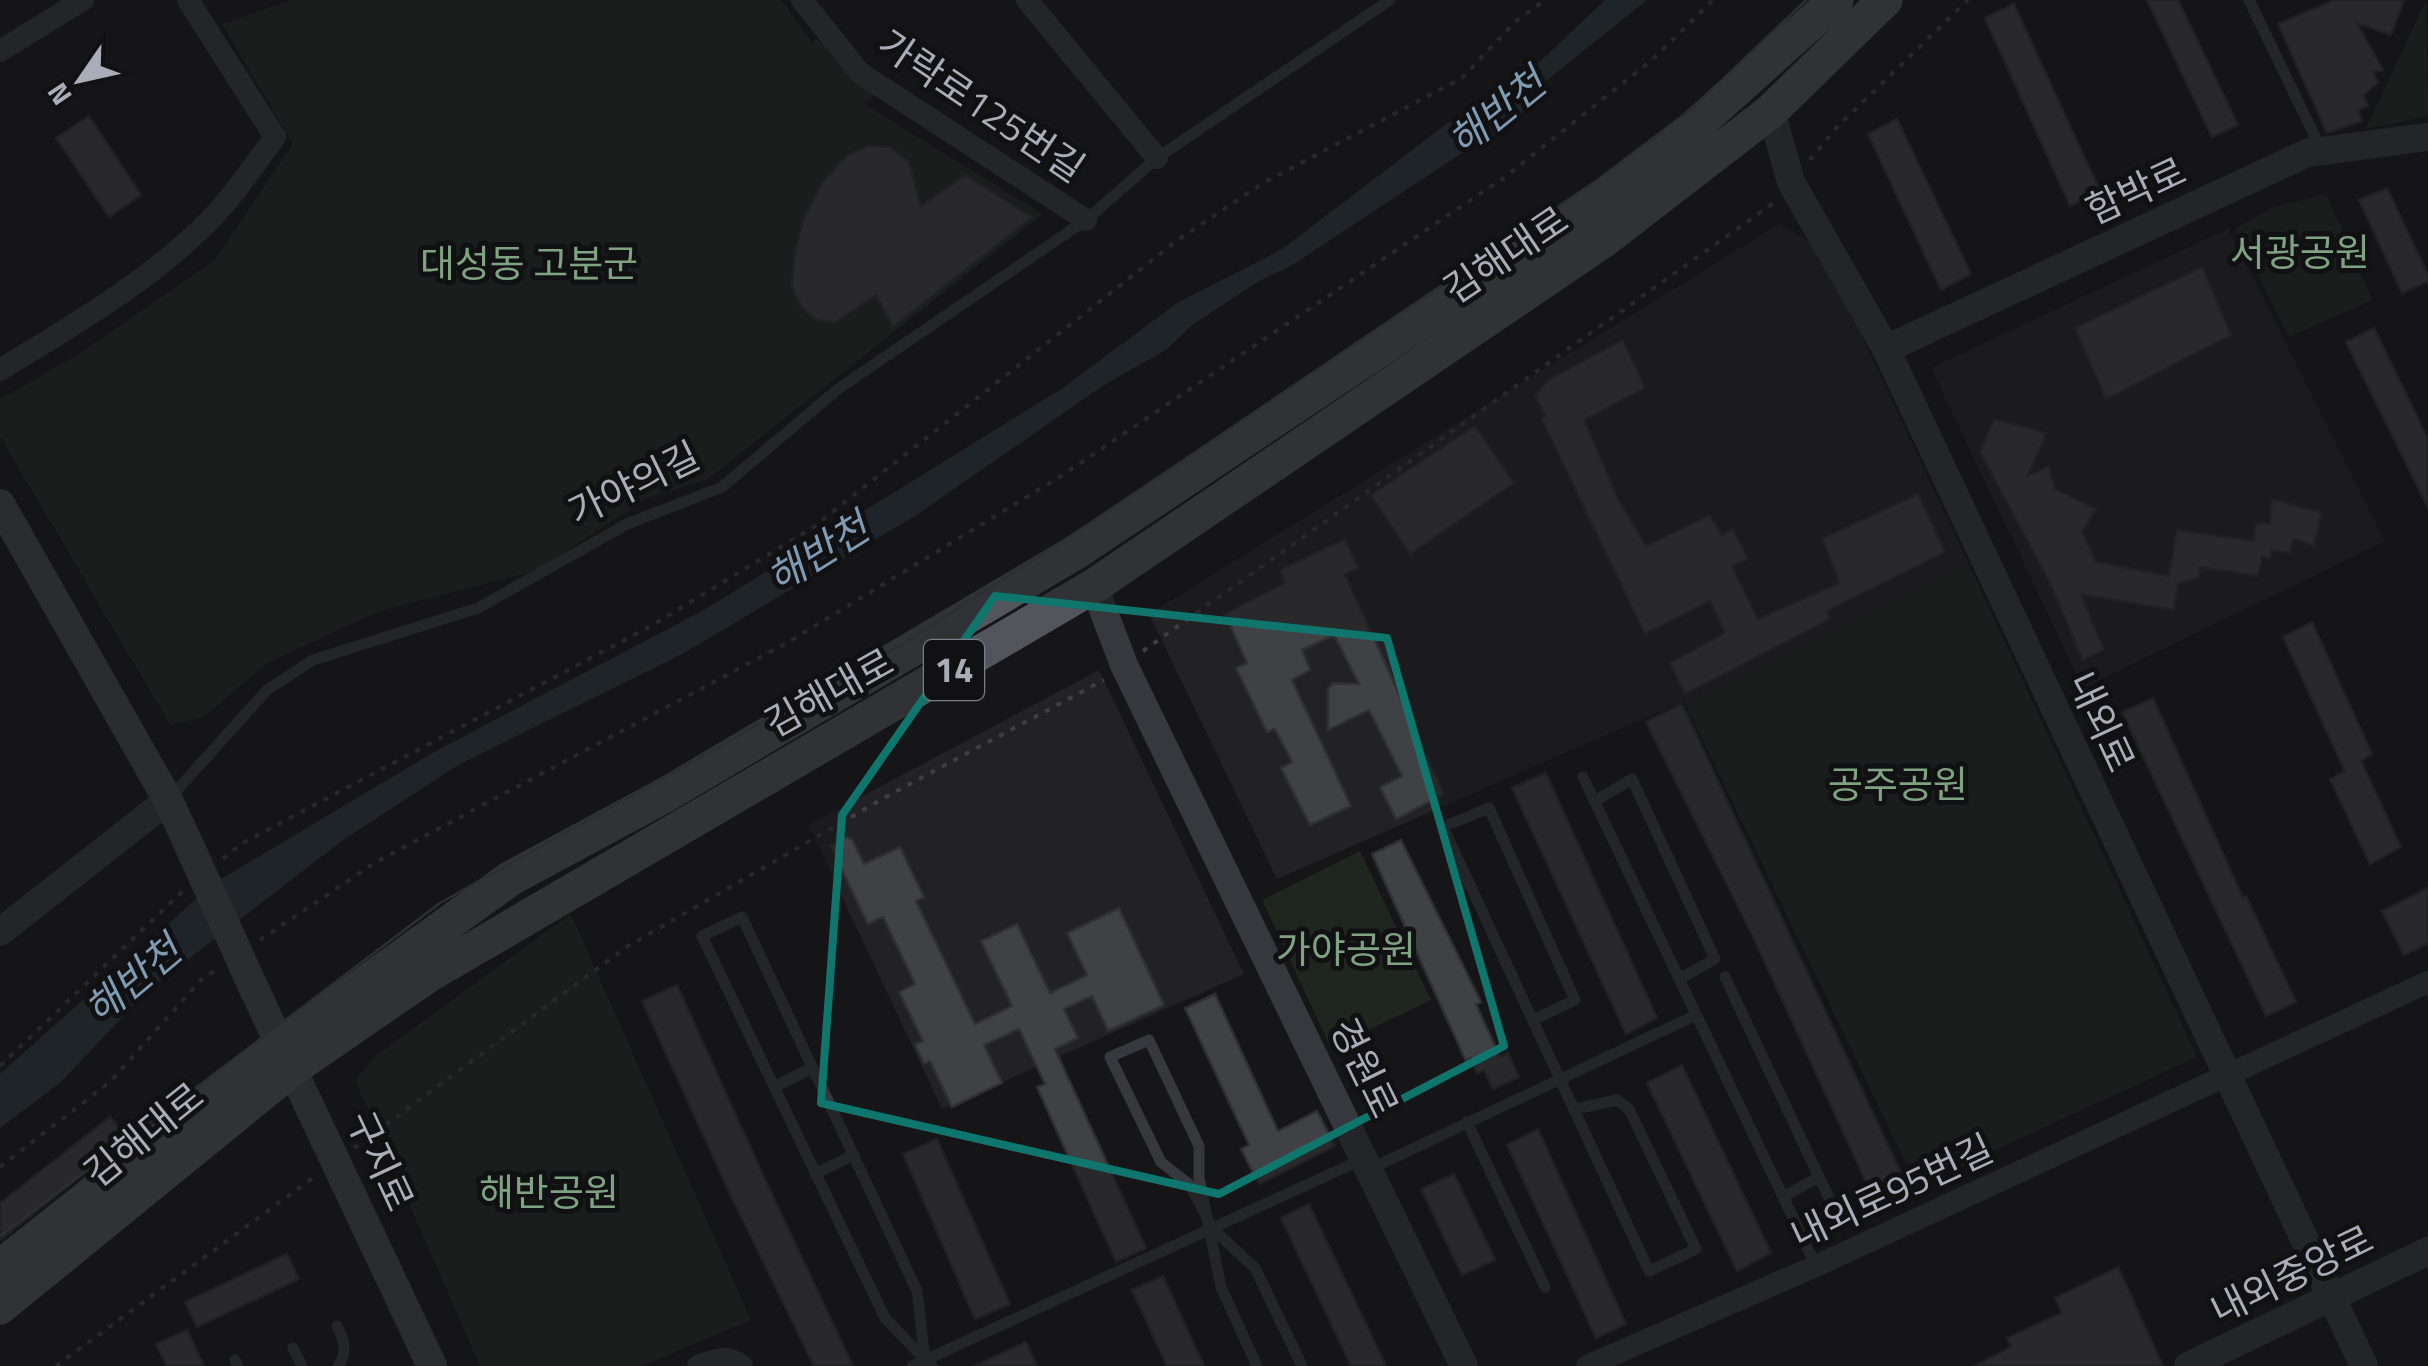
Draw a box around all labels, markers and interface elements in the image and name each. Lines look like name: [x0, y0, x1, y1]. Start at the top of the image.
street label: 가락로125번길: [866, 14, 1097, 196]
north arrow: [30, 30, 130, 130]
water label: 해반천: [1435, 51, 1562, 170]
text: N: [36, 74, 82, 114]
street label: 함박로: [2076, 142, 2195, 239]
street label: 김해대로: [1431, 191, 1580, 317]
park label: 서광공원: [2230, 223, 2370, 281]
park label: 대성동 고분군: [420, 234, 638, 292]
street label: 가야의길: [558, 426, 709, 540]
water label: 해반천: [755, 495, 884, 608]
street label: 김해대로: [753, 633, 904, 751]
road number: 14: [924, 640, 984, 700]
street label: 내외로: [2053, 662, 2150, 781]
park label: 공주공원: [1828, 755, 1968, 813]
water label: 해반천: [71, 918, 198, 1038]
park label: 가야공원: [1276, 920, 1416, 978]
street label: 경원로: [1316, 1008, 1414, 1127]
street label: 김해대로: [71, 1068, 216, 1201]
street label: 구지로: [332, 1101, 429, 1220]
street label: 내외로95번길: [1781, 1119, 2002, 1263]
park label: 해반공원: [479, 1163, 619, 1221]
street label: 내외중앙로: [2200, 1210, 2383, 1338]

